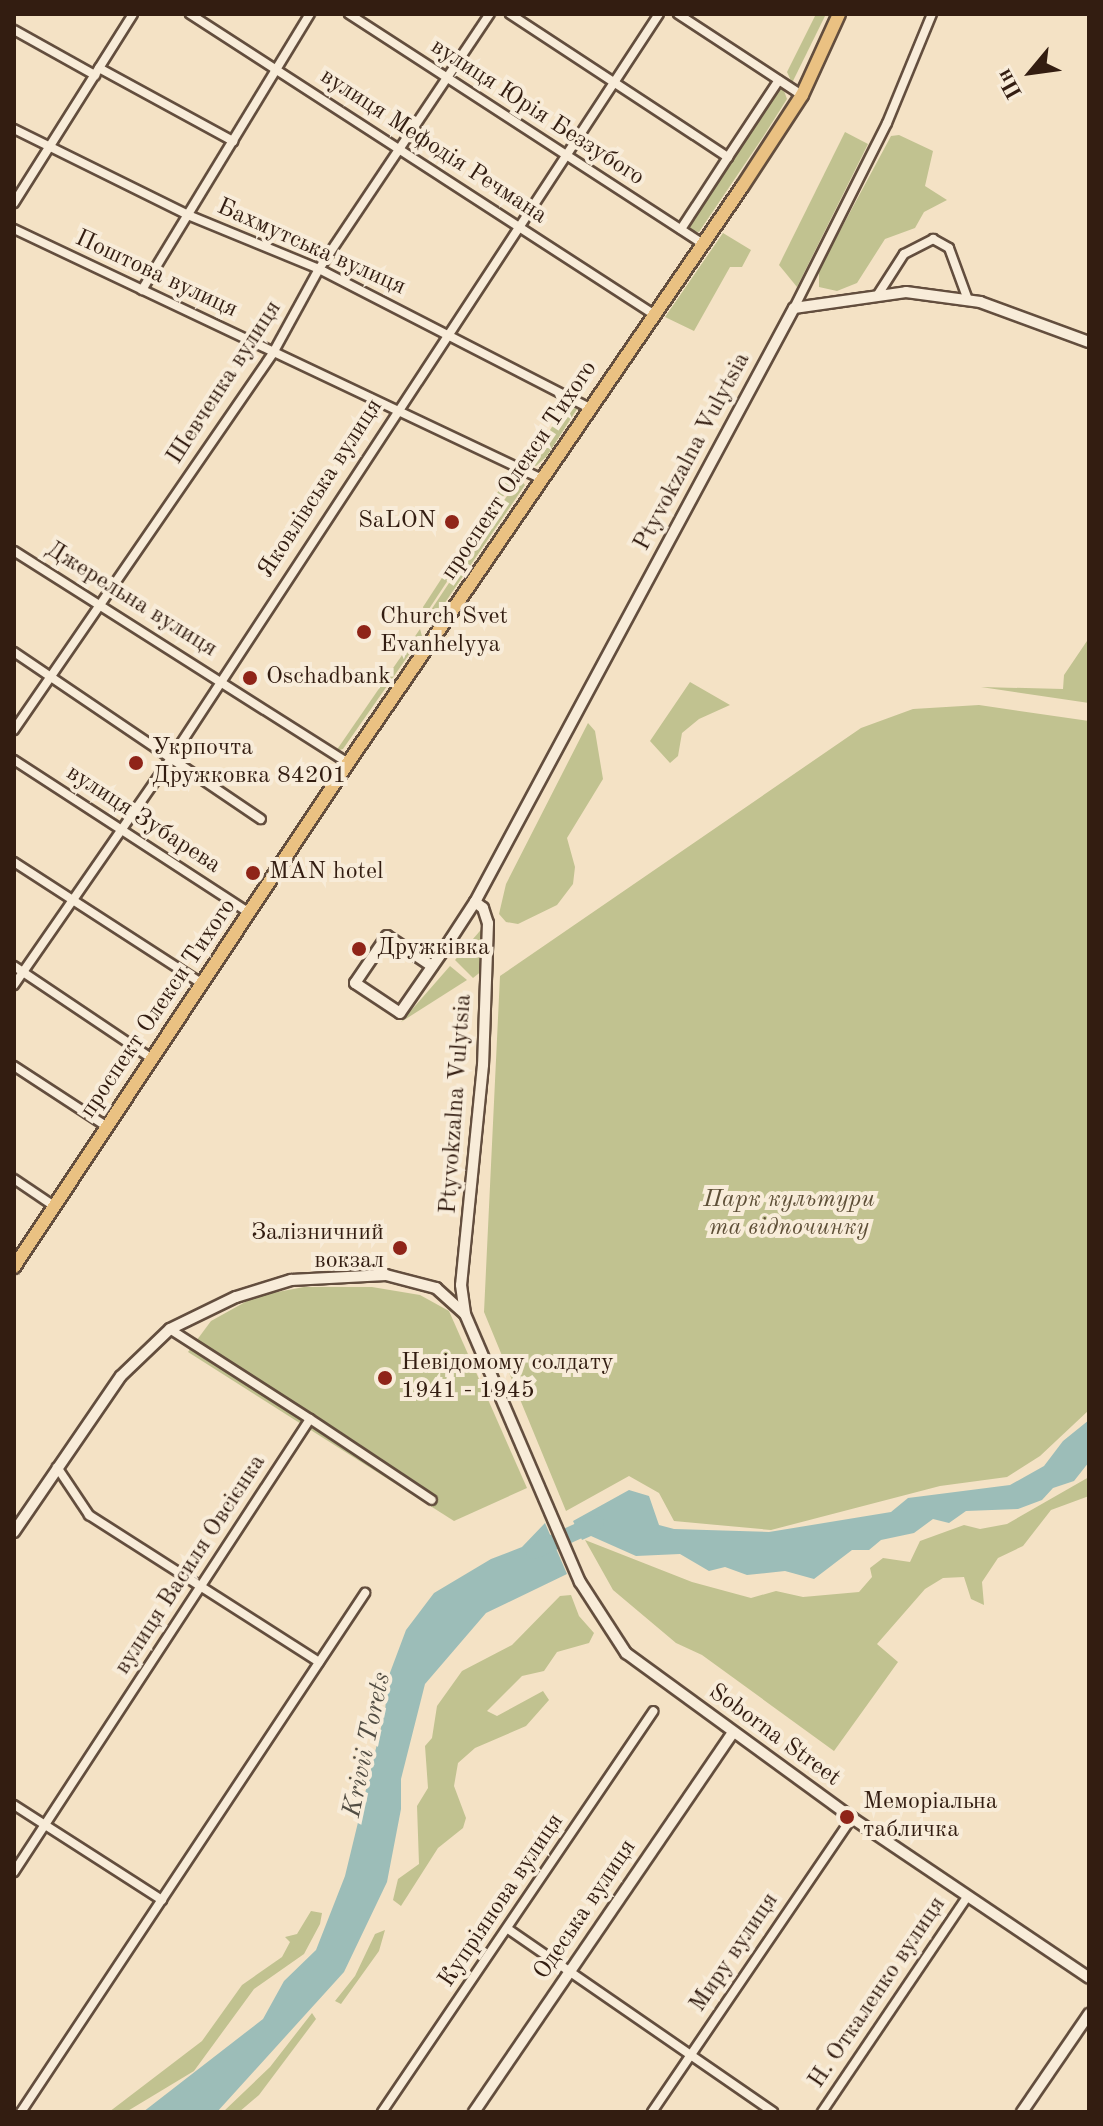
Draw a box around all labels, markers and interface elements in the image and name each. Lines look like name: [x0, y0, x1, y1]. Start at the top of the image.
north arrow: [991, 32, 1071, 112]
street label: вулиця Юрія Беззубого: [425, 33, 649, 193]
street label: вулиця Мефодія Речмана: [314, 63, 552, 231]
text: Пн: [993, 65, 1027, 102]
street label: Бахмутська вулиця: [212, 193, 410, 303]
street label: Поштова вулиця: [70, 225, 242, 325]
street label: Шевченка вулиця: [161, 296, 289, 470]
street label: Ptyvokzalna Vulytsia: [629, 348, 757, 556]
street label: проспект Олекси Тихого: [436, 356, 604, 586]
street label: Яковлівська вулиця: [252, 394, 390, 584]
place label: SaLON: [358, 508, 436, 536]
marker: SaLON: [443, 513, 461, 531]
street label: Джерельна вулиця: [40, 536, 222, 664]
place label: Church Svet Evanhelyya: [380, 604, 508, 660]
marker: Church Svet Evanhelyya: [355, 623, 373, 641]
place label: Oschadbank: [266, 664, 391, 692]
marker: Oschadbank: [241, 669, 259, 687]
place label: Укрпочта Дружковка 84201: [152, 735, 346, 791]
marker: Укрпочта Дружковка 84201: [127, 754, 145, 772]
street label: вулиця Зубарева: [60, 759, 226, 881]
place label: MAN hotel: [269, 859, 384, 887]
marker: MAN hotel: [244, 864, 262, 882]
street label: проспект Олекси Тихого: [75, 894, 243, 1124]
place label: Дружківка: [377, 935, 490, 963]
marker: Дружківка: [348, 938, 370, 960]
street label: Ptyvokzalna Vulytsia: [435, 993, 479, 1215]
park label: Парк культури та відпочинку: [703, 1187, 875, 1243]
place label: Залізничний вокзал: [251, 1220, 384, 1276]
marker: Залізничний вокзал: [391, 1239, 409, 1257]
place label: Невідомому солдату 1941 - 1945: [401, 1350, 614, 1406]
marker: Невідомому солдату 1941 - 1945: [376, 1369, 394, 1387]
street label: вулиця Василя Овсієнка: [109, 1450, 273, 1680]
water label: Krivii Torets: [337, 1670, 399, 1820]
street label: Soborna Street: [702, 1679, 846, 1793]
place label: Меморіальна табличка: [863, 1789, 998, 1845]
marker: Меморіальна табличка: [838, 1808, 856, 1826]
street label: Купріянова вулиця: [433, 1809, 571, 1993]
street label: Одеська вулиця: [529, 1834, 643, 1986]
street label: Миру вулиця: [685, 1888, 785, 2018]
street label: Н. Откаленко вулиця: [803, 1892, 953, 2094]

